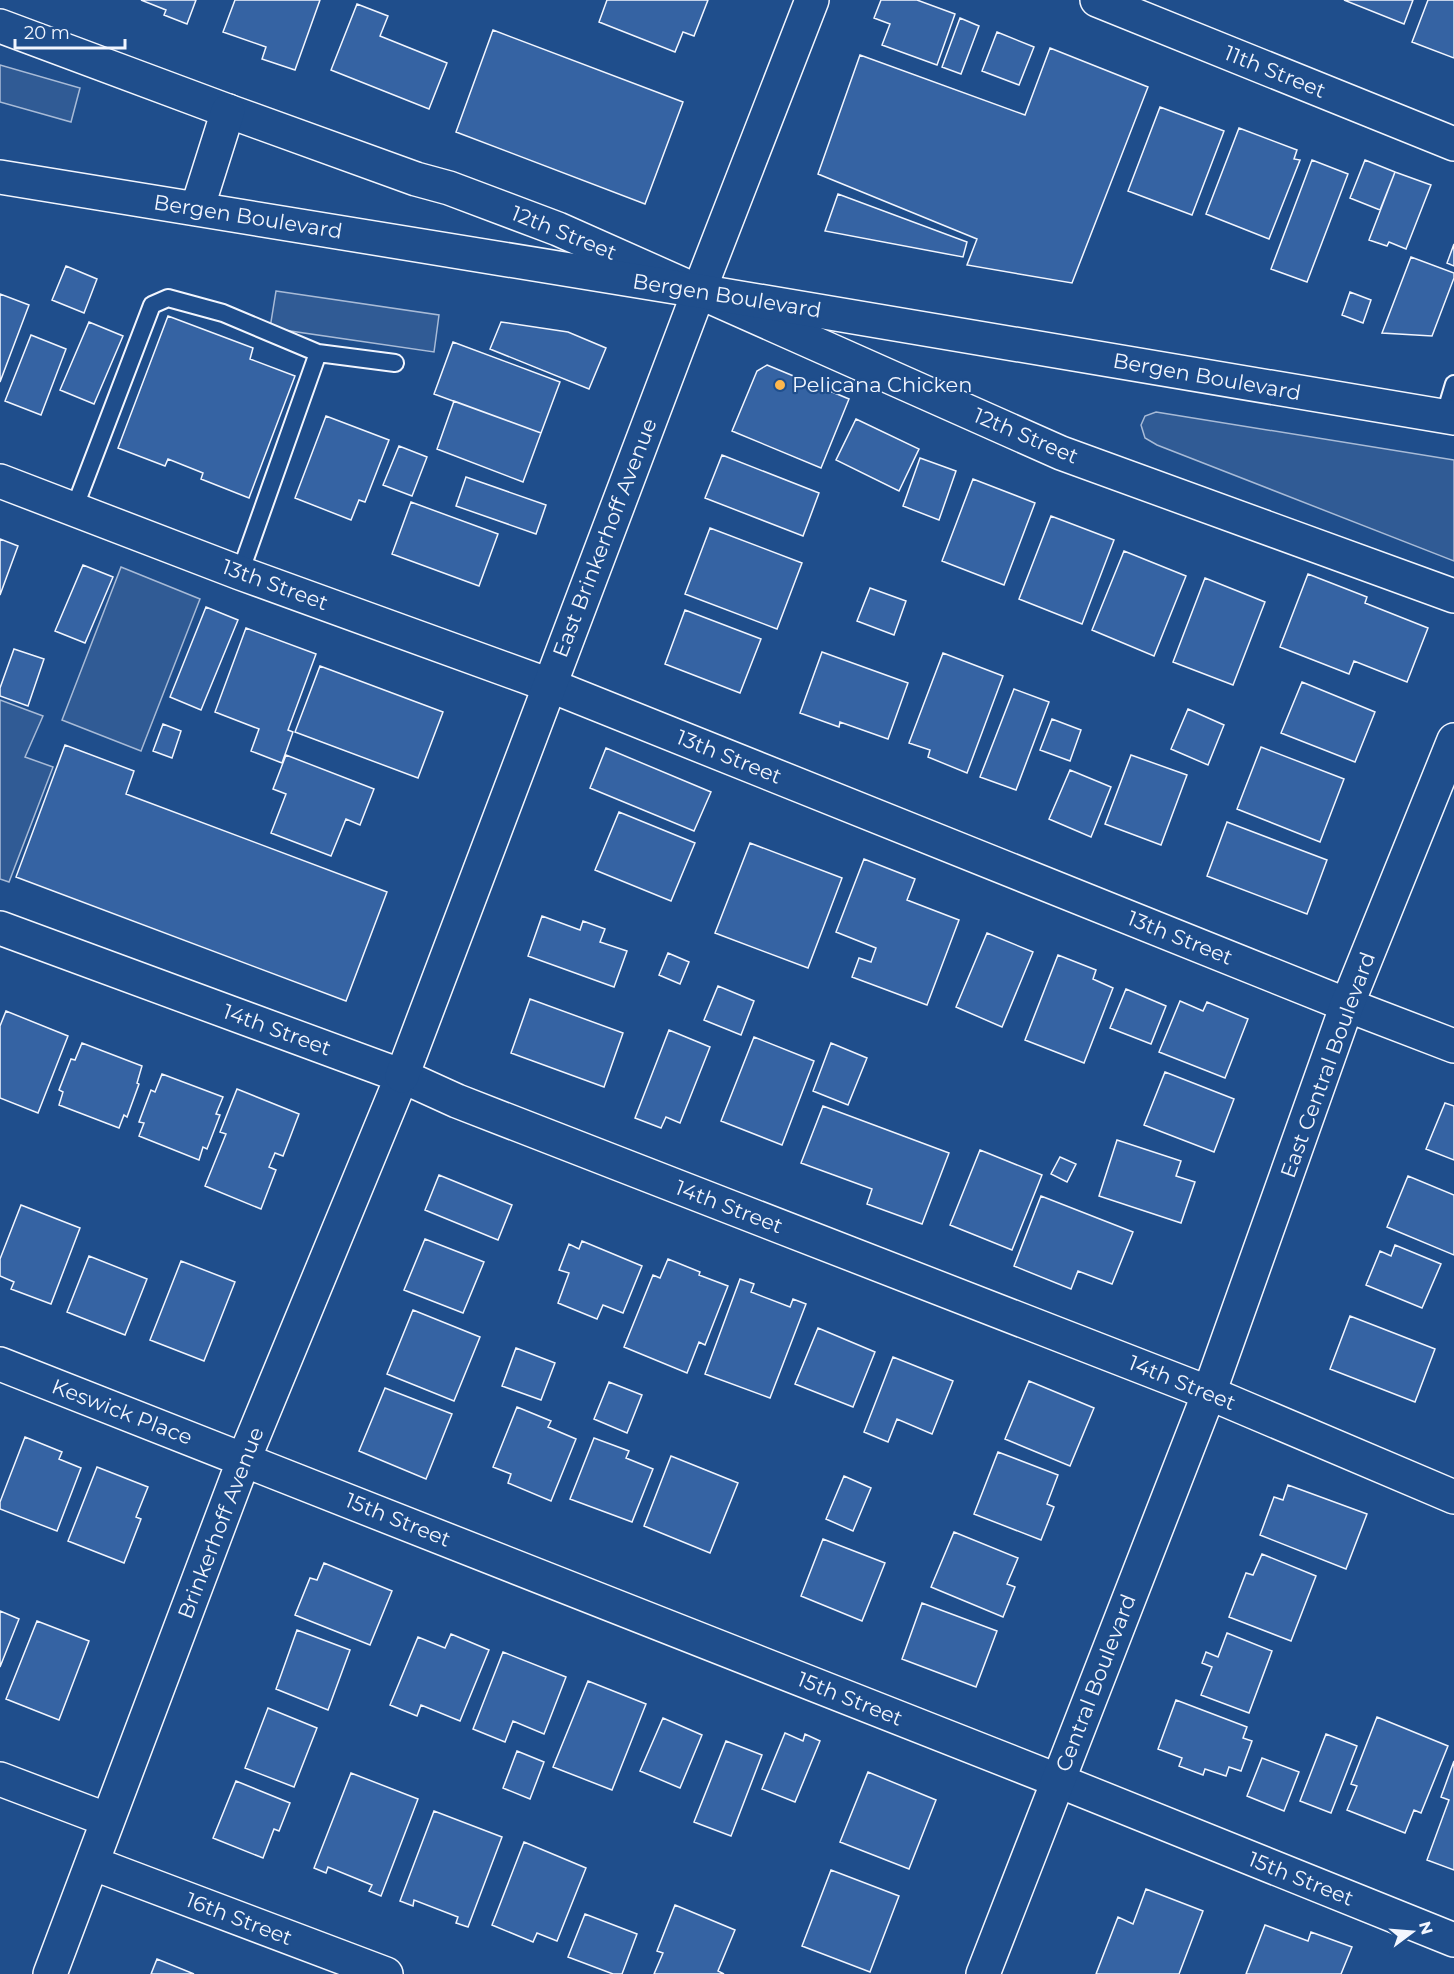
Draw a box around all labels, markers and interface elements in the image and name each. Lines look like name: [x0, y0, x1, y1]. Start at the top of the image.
scale bar: [15, 12, 124, 50]
text: 20 m: [24, 22, 70, 44]
street label: 11th Street: [1221, 40, 1329, 103]
street label: Bergen Boulevard: [152, 189, 344, 244]
street label: 12th Street: [508, 200, 620, 265]
street label: Bergen Boulevard: [631, 268, 823, 323]
street label: Bergen Boulevard: [1111, 348, 1303, 405]
place label: Pelicana Chicken: [792, 372, 972, 397]
marker: Pelicana Chicken: [773, 378, 787, 392]
street label: 12th Street: [970, 402, 1082, 469]
street label: East Brinkerhoff Avenue: [547, 415, 662, 661]
street label: 13th Street: [219, 554, 332, 615]
street label: 13th Street: [673, 724, 785, 789]
street label: 13th Street: [1124, 905, 1236, 970]
street label: East Central Boulevard: [1275, 949, 1380, 1181]
street label: 14th Street: [220, 998, 335, 1061]
street label: 14th Street: [672, 1175, 786, 1238]
street label: 14th Street: [1125, 1350, 1239, 1415]
street label: Keswick Place: [48, 1373, 196, 1450]
street label: Brinkerhoff Avenue: [172, 1423, 269, 1622]
street label: 15th Street: [342, 1487, 454, 1552]
street label: Central Boulevard: [1050, 1591, 1141, 1775]
street label: 15th Street: [794, 1666, 906, 1731]
street label: 15th Street: [1245, 1846, 1357, 1911]
street label: 16th Street: [182, 1887, 296, 1950]
north arrow: [1382, 1902, 1442, 1962]
text: N: [1415, 1919, 1437, 1937]

